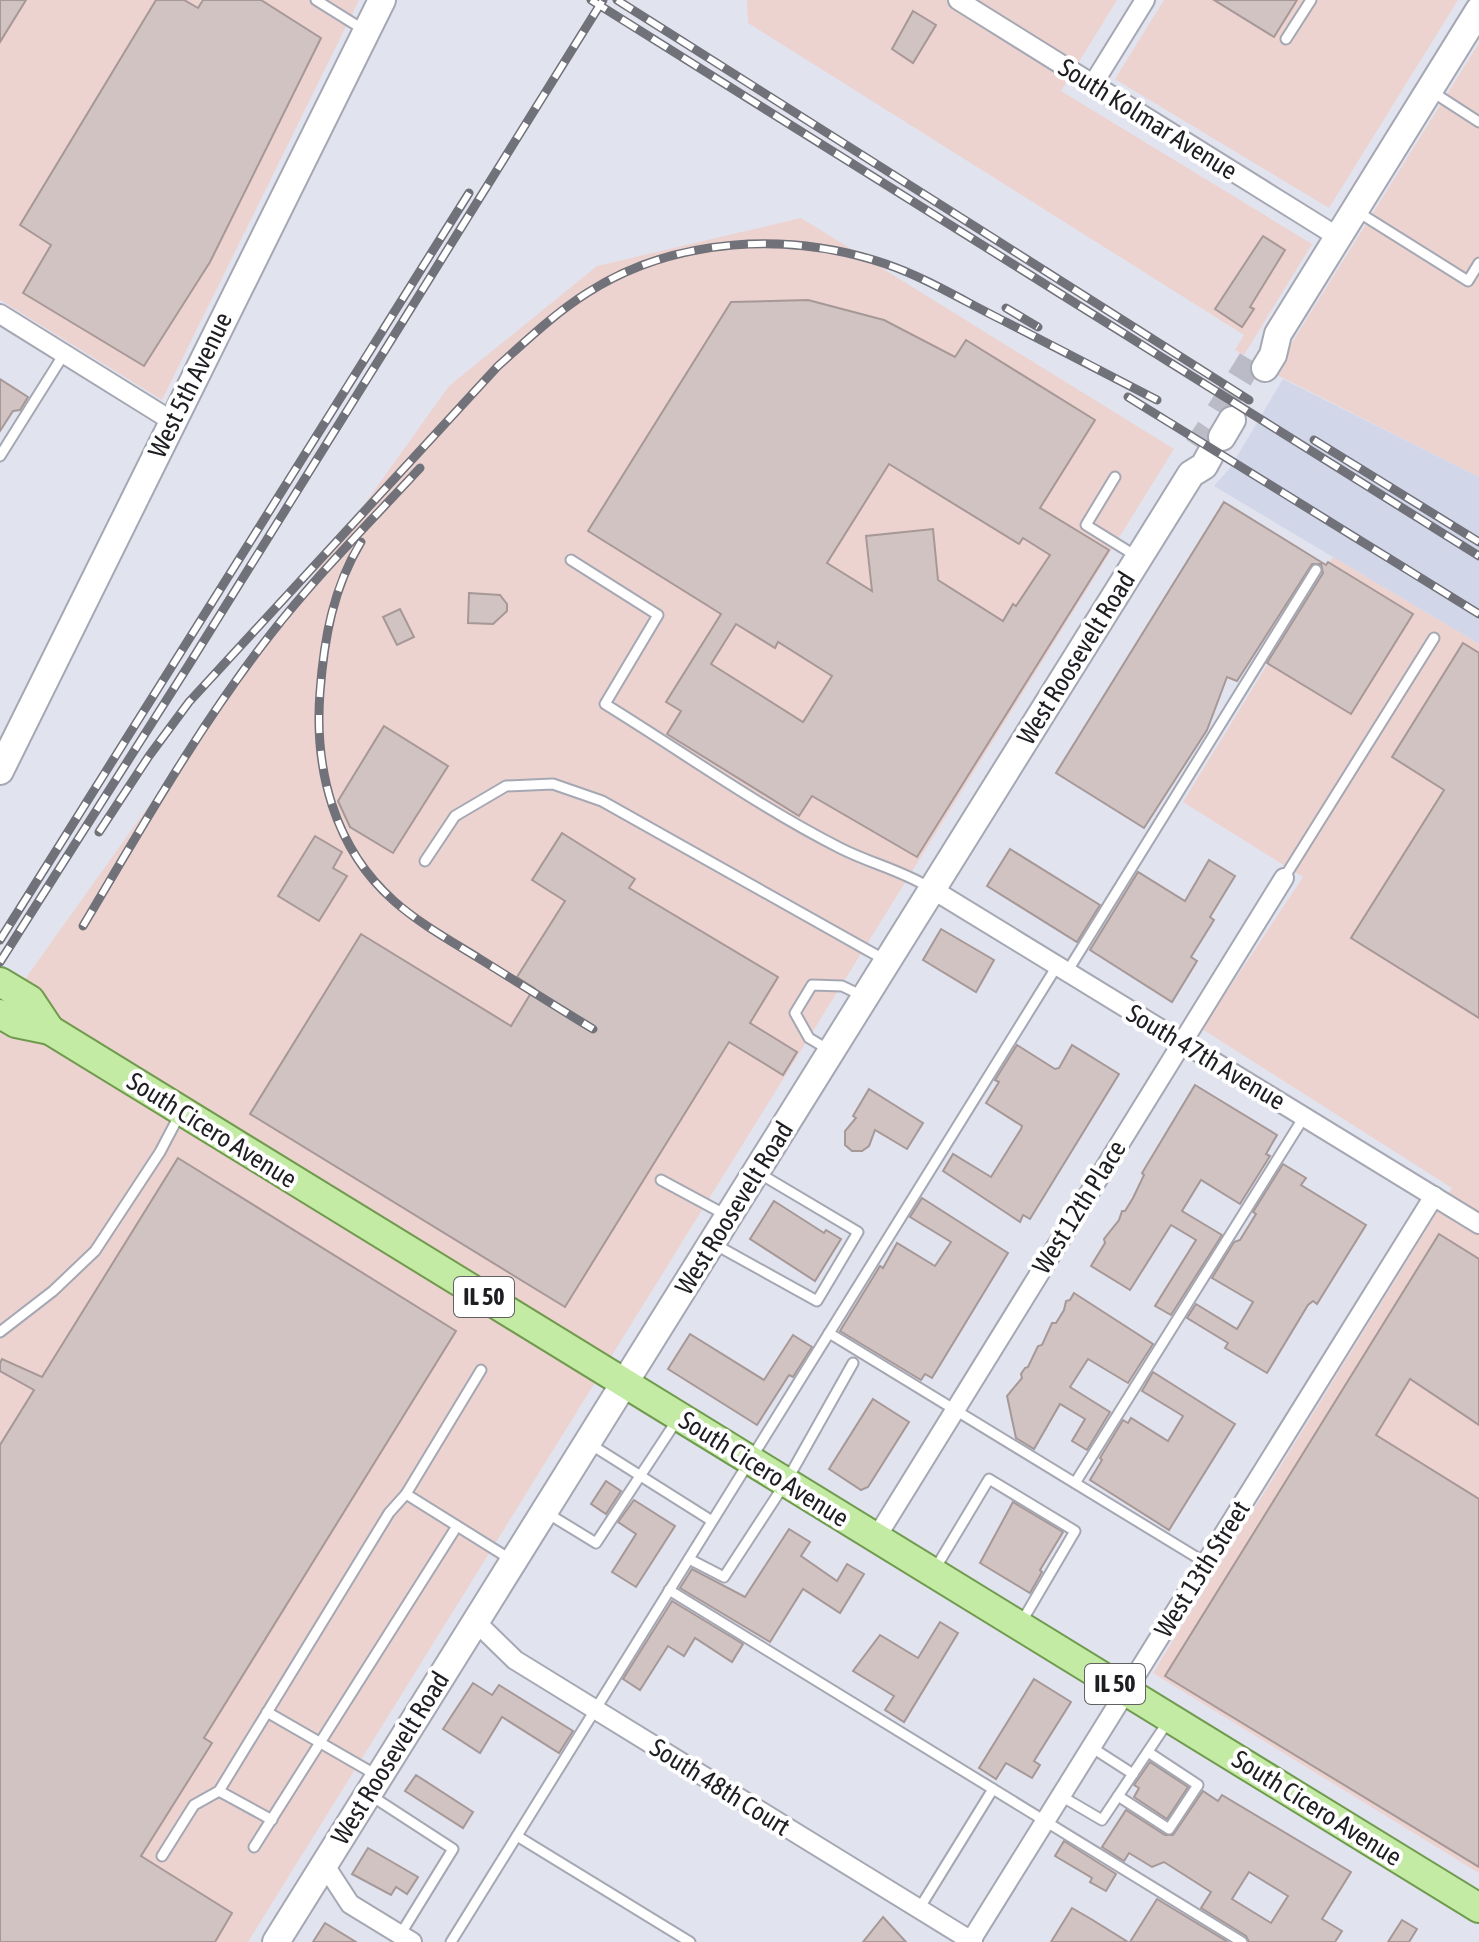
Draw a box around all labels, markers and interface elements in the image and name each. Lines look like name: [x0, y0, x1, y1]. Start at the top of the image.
street label: South Kolmar Avenue: [1053, 52, 1243, 186]
street label: West 5th Avenue: [142, 307, 238, 463]
street label: West Roosevelt Road: [1011, 566, 1141, 750]
street label: South 47th Avenue: [1121, 998, 1291, 1116]
street label: South Cicero Avenue: [122, 1066, 302, 1194]
street label: West Roosevelt Road: [669, 1116, 799, 1300]
street label: West 12th Place: [1026, 1135, 1132, 1279]
road number: IL 50: [454, 1277, 514, 1317]
street label: South Cicero Avenue: [674, 1405, 854, 1533]
street label: West 13th Street: [1148, 1495, 1256, 1643]
road number: IL 50: [1085, 1664, 1145, 1704]
street label: West Roosevelt Road: [325, 1666, 455, 1850]
street label: South 48th Court: [645, 1732, 795, 1842]
street label: South Cicero Avenue: [1227, 1744, 1407, 1872]

